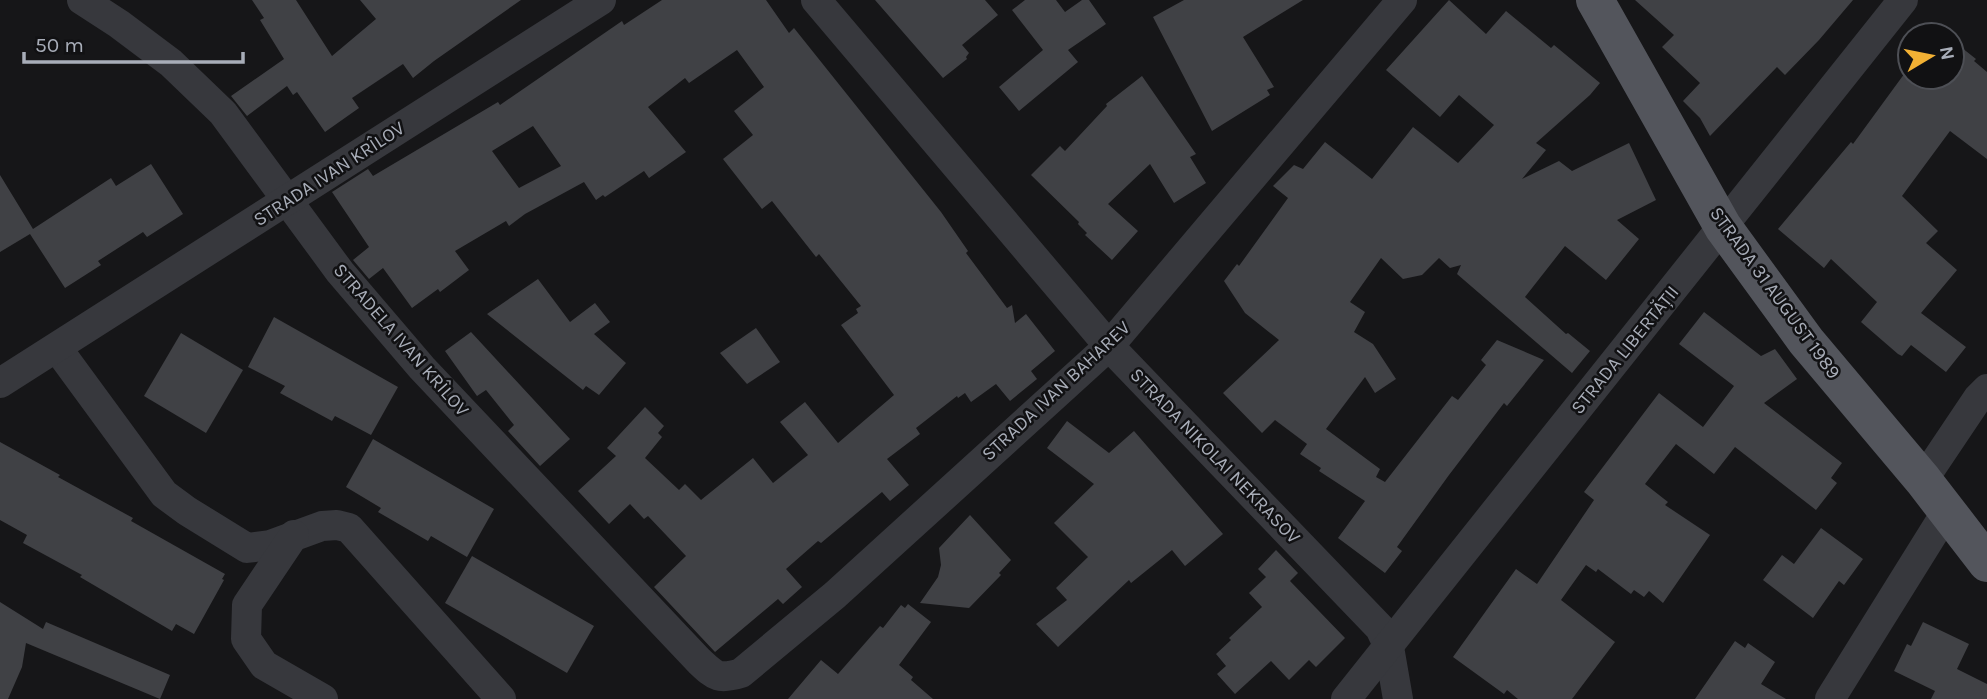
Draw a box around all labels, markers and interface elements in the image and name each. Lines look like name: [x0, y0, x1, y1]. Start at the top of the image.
scale bar: [24, 21, 243, 65]
north arrow: [1896, 21, 1966, 91]
text: 50 m: [35, 33, 84, 57]
text: N: [1935, 45, 1959, 62]
street label: STRADA IVAN KRÎLOV: [249, 117, 409, 231]
street label: STRADA 31 AUGUST 1989: [1705, 203, 1845, 383]
street label: STRADELA IVAN KRÎLOV: [329, 259, 473, 421]
street label: STRADA LIBERTĂȚII: [1566, 281, 1684, 419]
street label: STRADA IVAN BAHAREV: [977, 316, 1135, 465]
street label: STRADA NIKOLAI NEKRASOV: [1125, 364, 1305, 549]

